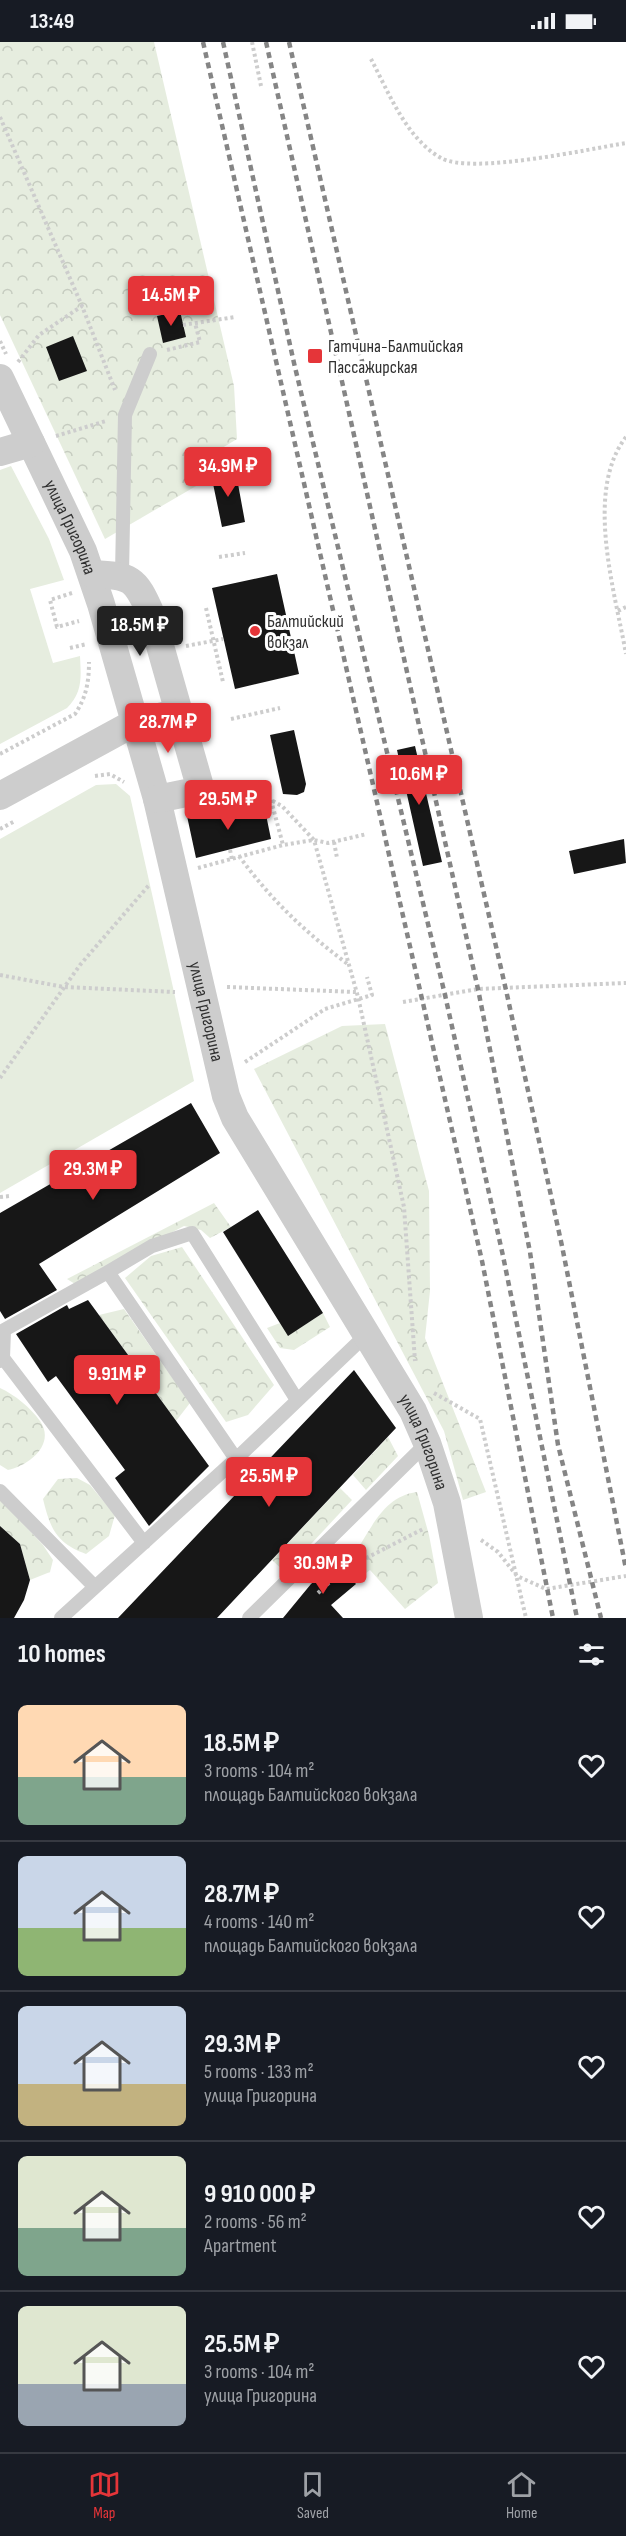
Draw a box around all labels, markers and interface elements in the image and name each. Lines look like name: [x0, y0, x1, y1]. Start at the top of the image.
text: 13:49: [30, 8, 74, 35]
pin: 14.5M ₽: [116, 276, 226, 327]
text: 14.5M ₽: [142, 283, 200, 307]
place label: Гатчина-Балтийская Пассажирская: [328, 336, 463, 378]
marker: Гатчина-Балтийская Пассажирская: [306, 347, 324, 365]
pin: 34.9M ₽: [173, 447, 283, 498]
text: 34.9M ₽: [198, 454, 258, 478]
street label: улица Григорина: [40, 476, 101, 577]
pin: 18.5M ₽: [85, 606, 195, 657]
place label: Балтийский вокзал: [267, 611, 344, 653]
text: 18.5M ₽: [111, 613, 169, 637]
marker: Балтийский вокзал: [248, 624, 262, 638]
pin: 28.7M ₽: [113, 703, 223, 754]
text: 28.7M ₽: [139, 710, 197, 734]
pin: 10.6M ₽: [364, 755, 474, 806]
text: 10.6M ₽: [390, 762, 448, 786]
pin: 29.5M ₽: [173, 780, 283, 831]
text: 29.5M ₽: [199, 787, 257, 811]
street label: улица Григорина: [185, 960, 228, 1064]
pin: 29.3M ₽: [38, 1150, 148, 1201]
text: 29.3M ₽: [64, 1157, 122, 1181]
pin: 9.91M ₽: [62, 1355, 172, 1406]
text: 9.91M ₽: [88, 1362, 146, 1386]
street label: улица Григорина: [395, 1390, 452, 1493]
pin: 25.5M ₽: [214, 1457, 324, 1508]
text: 25.5M ₽: [240, 1464, 298, 1488]
pin: 30.9M ₽: [268, 1544, 378, 1595]
text: 30.9M ₽: [293, 1551, 353, 1575]
icon: filters: [575, 1638, 608, 1671]
text: 10 homes: [18, 1639, 106, 1670]
text: 18.5M ₽: [204, 1728, 279, 1759]
icon: home: [66, 1729, 138, 1801]
icon: heart: [575, 1749, 608, 1782]
text: 3 rooms · 104 m²: [204, 1759, 314, 1783]
text: площадь Балтийского вокзала: [204, 1783, 417, 1807]
text: 28.7M ₽: [204, 1879, 279, 1910]
icon: home: [66, 1880, 138, 1952]
icon: heart: [575, 1900, 608, 1933]
text: 4 rooms · 140 m²: [204, 1910, 314, 1934]
text: площадь Балтийского вокзала: [204, 1934, 417, 1958]
text: 29.3M ₽: [204, 2029, 281, 2060]
icon: home: [66, 2030, 138, 2102]
icon: heart: [575, 2050, 608, 2083]
text: 5 rooms · 133 m²: [204, 2060, 314, 2084]
text: улица Григорина: [204, 2084, 317, 2108]
text: 9 910 000 ₽: [204, 2179, 316, 2210]
icon: home: [66, 2180, 138, 2252]
icon: heart: [575, 2200, 608, 2233]
text: 2 rooms · 56 m²: [204, 2210, 307, 2234]
text: Apartment: [204, 2234, 277, 2258]
text: 25.5M ₽: [204, 2329, 280, 2360]
icon: home: [66, 2330, 138, 2402]
icon: heart: [575, 2350, 608, 2383]
text: 3 rooms · 104 m²: [204, 2360, 314, 2384]
text: улица Григорина: [204, 2384, 317, 2408]
tab: Map: [88, 2468, 121, 2523]
tab: Saved: [296, 2468, 329, 2523]
tab: Home: [505, 2468, 538, 2523]

